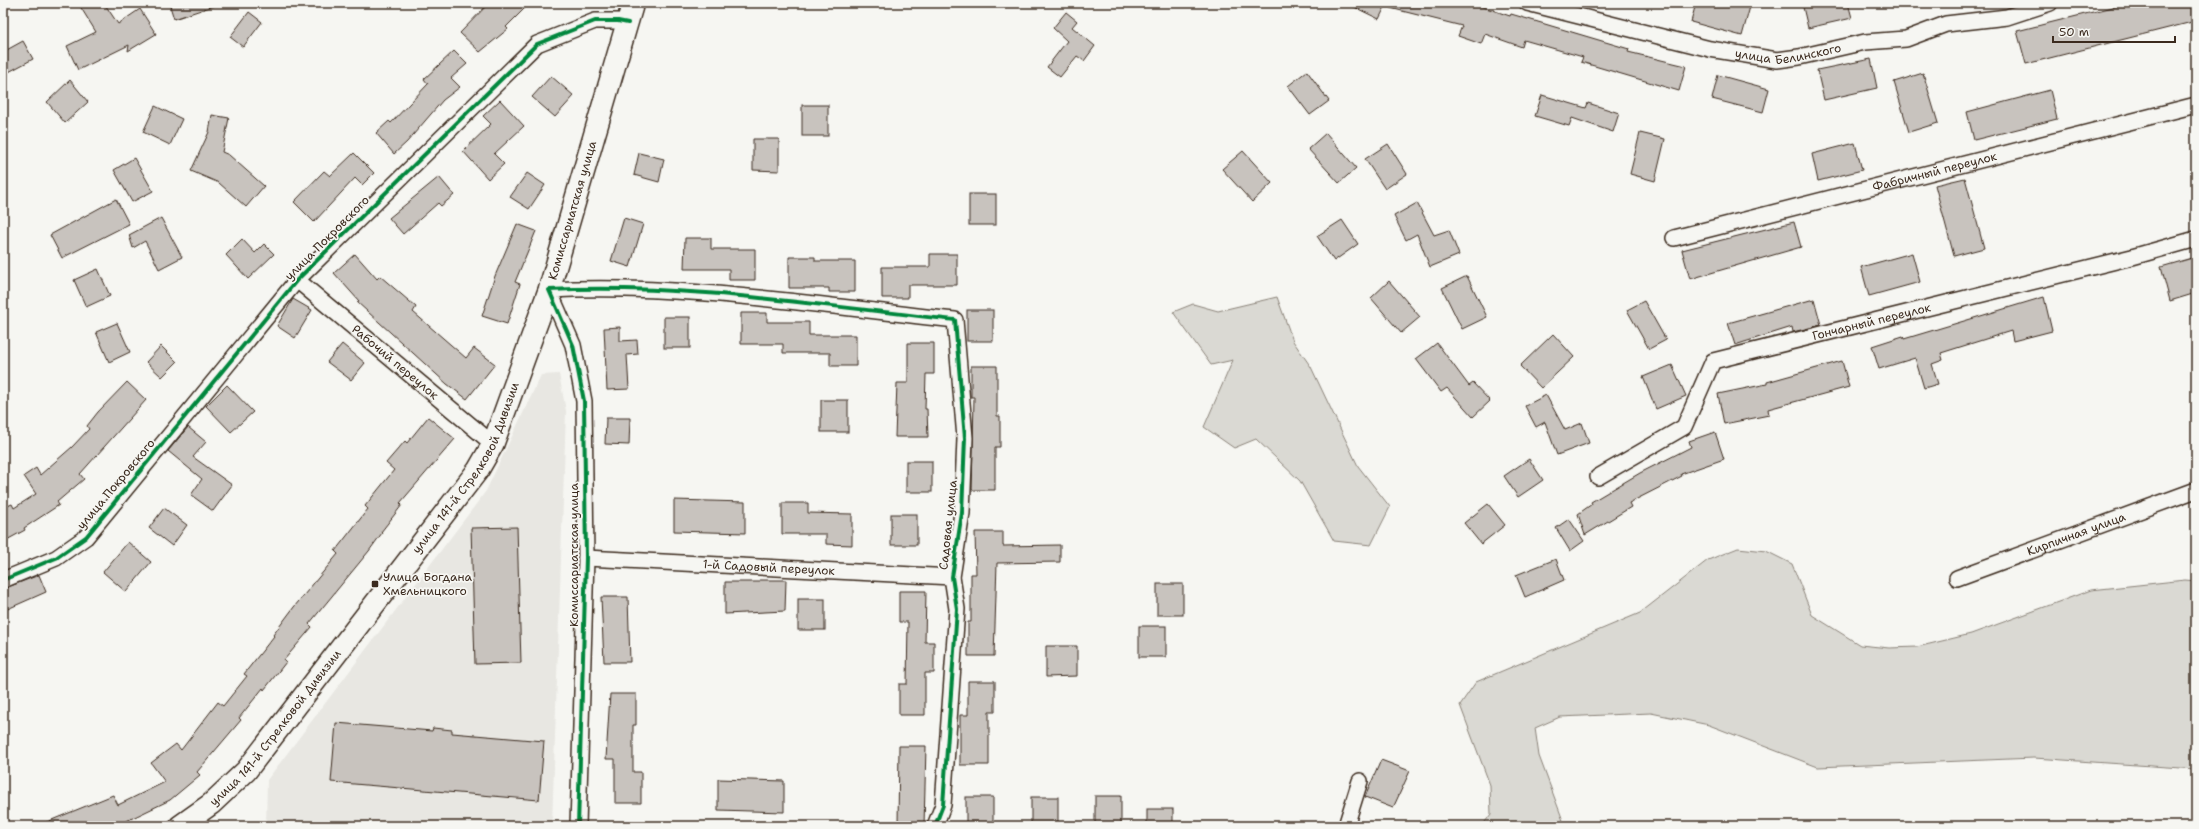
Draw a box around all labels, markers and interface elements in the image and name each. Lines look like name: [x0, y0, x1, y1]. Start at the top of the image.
scale bar: [2053, 18, 2175, 44]
text: 50 m: [2059, 24, 2089, 40]
street label: улица Белинского: [1734, 40, 1843, 68]
street label: Комиссариатская улица: [544, 138, 600, 282]
street label: Фабричный переулок: [1871, 148, 1999, 195]
street label: улица Покровского: [281, 192, 373, 284]
street label: Гончарный переулок: [1811, 299, 1933, 344]
street label: Рабочий переулок: [348, 321, 442, 403]
street label: улица 141-й Стрелковой Дивизии: [409, 380, 523, 557]
street label: улица Покровского: [73, 435, 159, 533]
street label: Садовая улица: [935, 479, 961, 571]
street label: Комиссариатская улица: [566, 482, 582, 627]
street label: Кирпичная улица: [2025, 508, 2128, 560]
street label: 1-й Садовый переулок: [702, 556, 836, 579]
place label: Улица Богдана Хмельницкого: [383, 569, 473, 599]
marker: Улица Богдана Хмельницкого: [370, 579, 380, 589]
street label: улица 141-й Стрелковой Дивизии: [206, 646, 345, 809]

